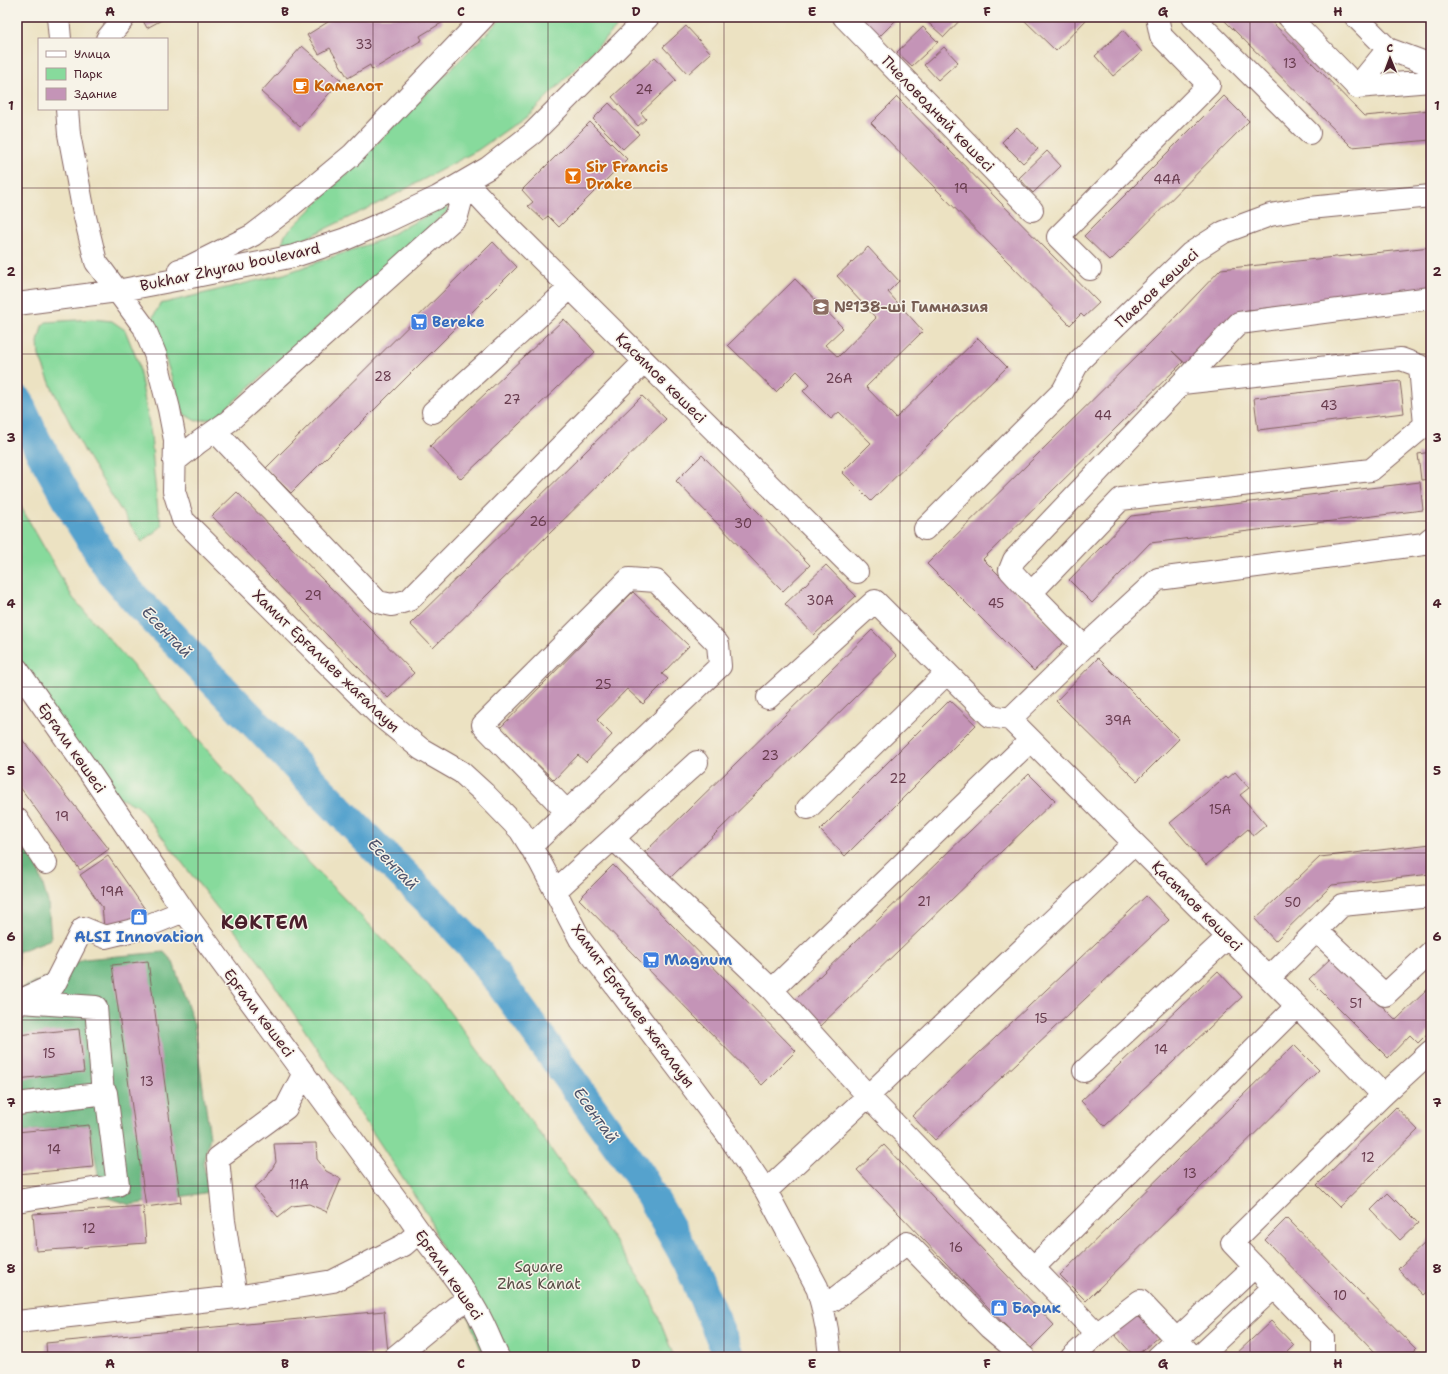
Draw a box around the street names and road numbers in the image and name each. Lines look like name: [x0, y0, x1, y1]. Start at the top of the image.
street label: Пчеловодный көшесі: [877, 52, 999, 176]
street label: Bukhar Zhyrau boulevard: [138, 238, 322, 296]
street label: Павлов көшесі: [1111, 244, 1203, 332]
street label: Қасымов көшесі: [611, 328, 711, 428]
street label: Хамит Ерғалиев жағалауы: [248, 585, 404, 737]
street label: Ерғали көшесі: [33, 699, 111, 797]
street label: Қасымов көшесі: [1147, 856, 1247, 956]
street label: Хамит Ерғалиев жағалауы: [567, 920, 699, 1092]
street label: Ерғали көшесі: [219, 965, 299, 1061]
street label: Ерғали көшесі: [410, 1226, 488, 1324]

